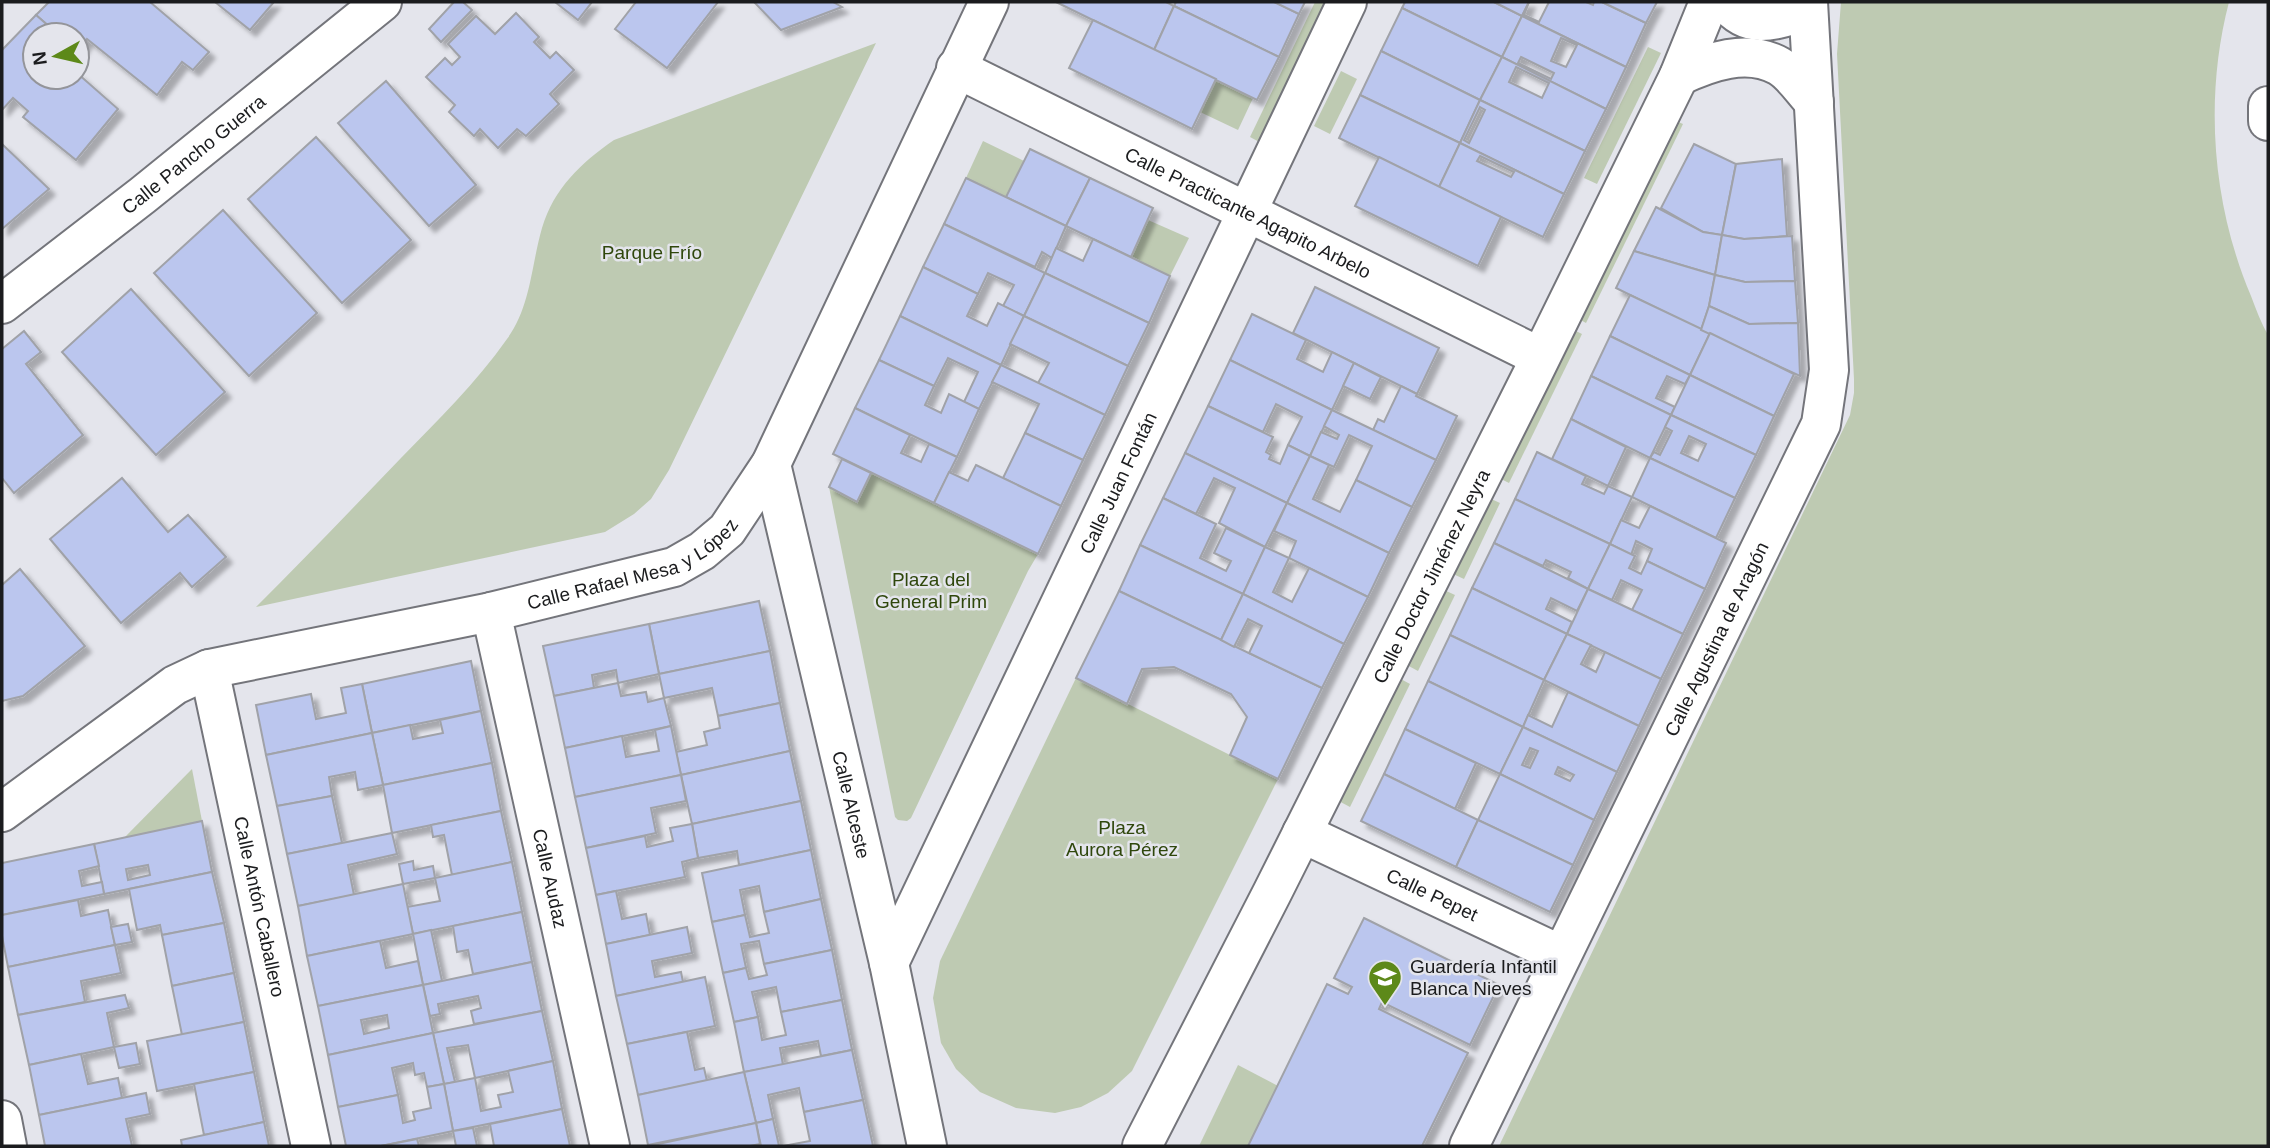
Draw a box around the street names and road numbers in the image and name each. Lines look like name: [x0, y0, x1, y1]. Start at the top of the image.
street label: Calle Pancho Guerra: [118, 90, 270, 218]
street label: Calle Practicante Agapito Arbelo: [1122, 143, 1374, 283]
street label: Calle Juan Fontán: [1076, 409, 1161, 557]
street label: Calle Doctor Jiménez Neyra: [1369, 465, 1494, 687]
street label: Calle Rafael Mesa y López: [525, 515, 742, 614]
street label: Calle Agustina de Aragón: [1660, 539, 1773, 740]
street label: Calle Alceste: [828, 749, 874, 861]
street label: Calle Antón Caballero: [230, 815, 289, 999]
street label: Calle Audaz: [529, 827, 571, 930]
street label: Calle Pepet: [1383, 864, 1482, 926]

